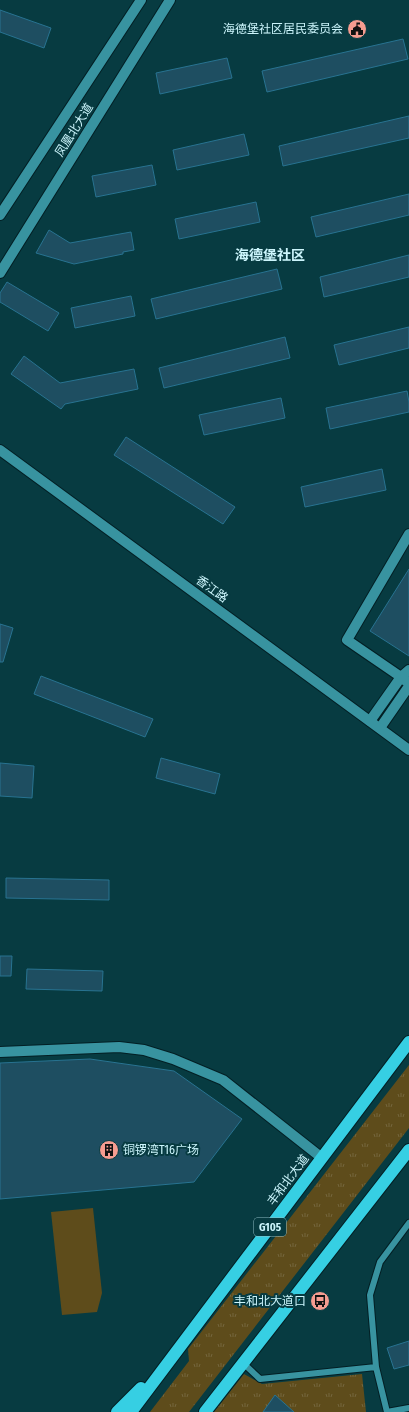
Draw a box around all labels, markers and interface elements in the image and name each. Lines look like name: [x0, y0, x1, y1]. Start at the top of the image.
public building icon: 海德堡社区居民委员会: [346, 18, 368, 40]
place label: 海德堡社区居民委员会: [223, 22, 343, 36]
street label: 凤凰北大道: [52, 101, 96, 159]
district label: 海德堡社区: [235, 247, 305, 264]
street label: 香江路: [193, 573, 231, 605]
building icon: 铜锣湾T16广场: [98, 1139, 120, 1161]
place label: 铜锣湾T16广场: [123, 1143, 199, 1157]
street label: 丰和北大道: [264, 1152, 312, 1208]
road number: G105: [254, 1218, 286, 1236]
bus stop icon: 丰和北大道口: [309, 1290, 331, 1312]
place label: 丰和北大道口: [234, 1294, 306, 1308]

